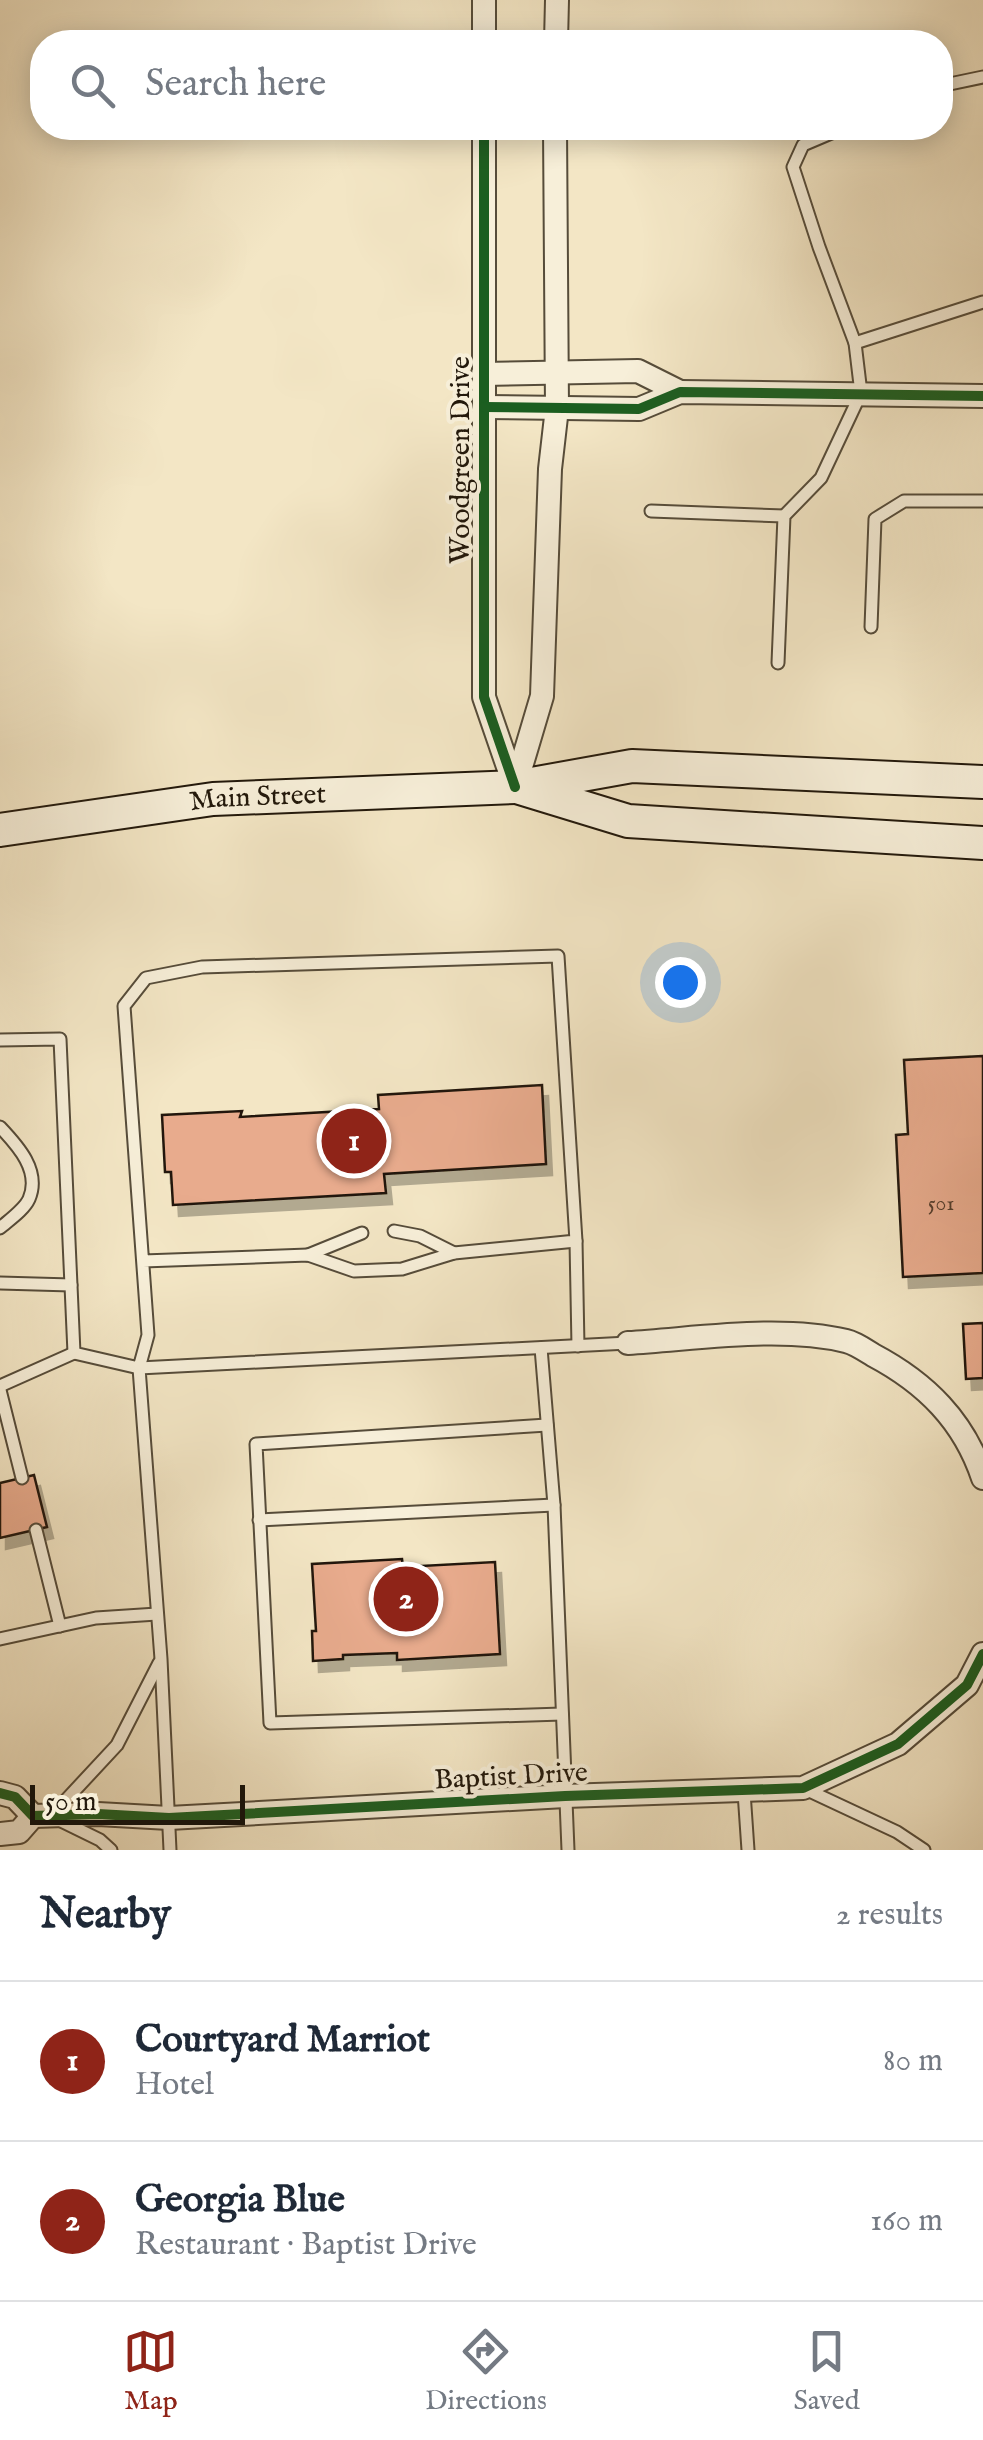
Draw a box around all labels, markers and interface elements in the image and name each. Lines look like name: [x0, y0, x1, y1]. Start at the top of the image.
search box: [30, 30, 953, 140]
icon: search: [65, 58, 120, 113]
text: Search here: [145, 61, 326, 109]
street label: Woodgreen Drive: [444, 356, 479, 564]
street label: Main Street: [187, 777, 327, 820]
your location: [655, 957, 706, 1008]
pin: 1: [322, 1104, 386, 1178]
house number: 501: [928, 1190, 954, 1218]
pin: 2: [374, 1562, 438, 1636]
street label: Baptist Drive: [433, 1755, 589, 1798]
scale bar: [30, 1780, 245, 1824]
text: 50 m: [45, 1785, 97, 1820]
text: Nearby: [40, 1889, 171, 1942]
text: 2 results: [836, 1895, 943, 1936]
text: Courtyard Marriot: [135, 2017, 430, 2065]
text: 1: [67, 2041, 78, 2082]
text: 80 m: [883, 2041, 943, 2082]
text: Hotel: [135, 2065, 214, 2106]
text: Georgia Blue: [135, 2177, 345, 2225]
text: 2: [65, 2201, 80, 2242]
text: 160 m: [870, 2201, 943, 2242]
text: Restaurant · Baptist Drive: [135, 2225, 477, 2266]
tab: Map: [123, 2324, 178, 2419]
tab: Directions: [425, 2324, 547, 2419]
tab: Saved: [793, 2324, 860, 2419]

